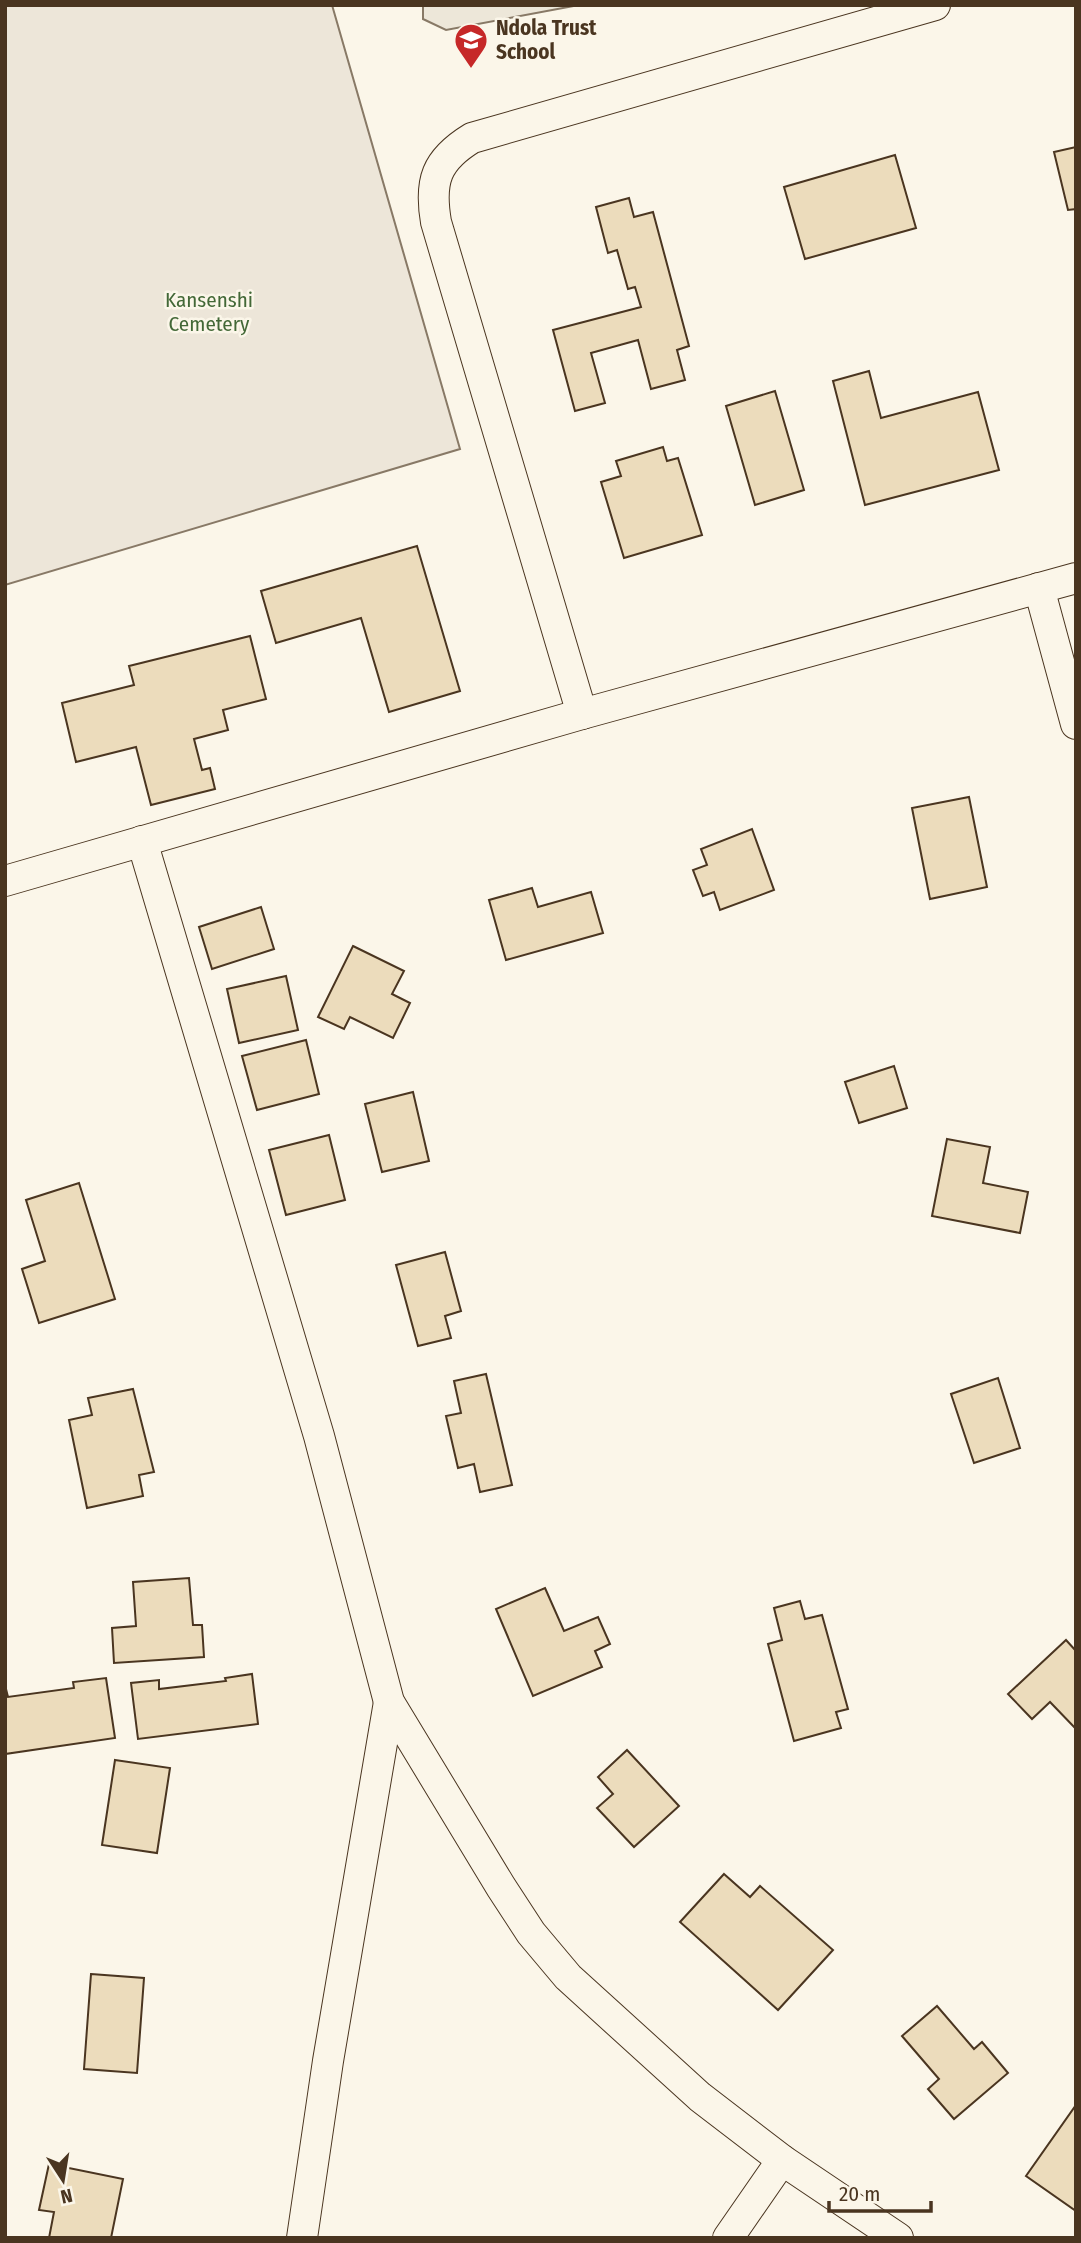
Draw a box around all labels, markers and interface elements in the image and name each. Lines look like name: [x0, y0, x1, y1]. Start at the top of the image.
place label: Ndola Trust School: [496, 15, 597, 65]
school or university icon: Ndola Trust School: [452, 21, 490, 70]
park label: Kansenshi Cemetery: [165, 287, 253, 337]
north arrow: [28, 2145, 98, 2215]
scale bar: [829, 2170, 930, 2214]
text: 20 m: [839, 2181, 880, 2207]
text: N: [58, 2184, 74, 2209]

